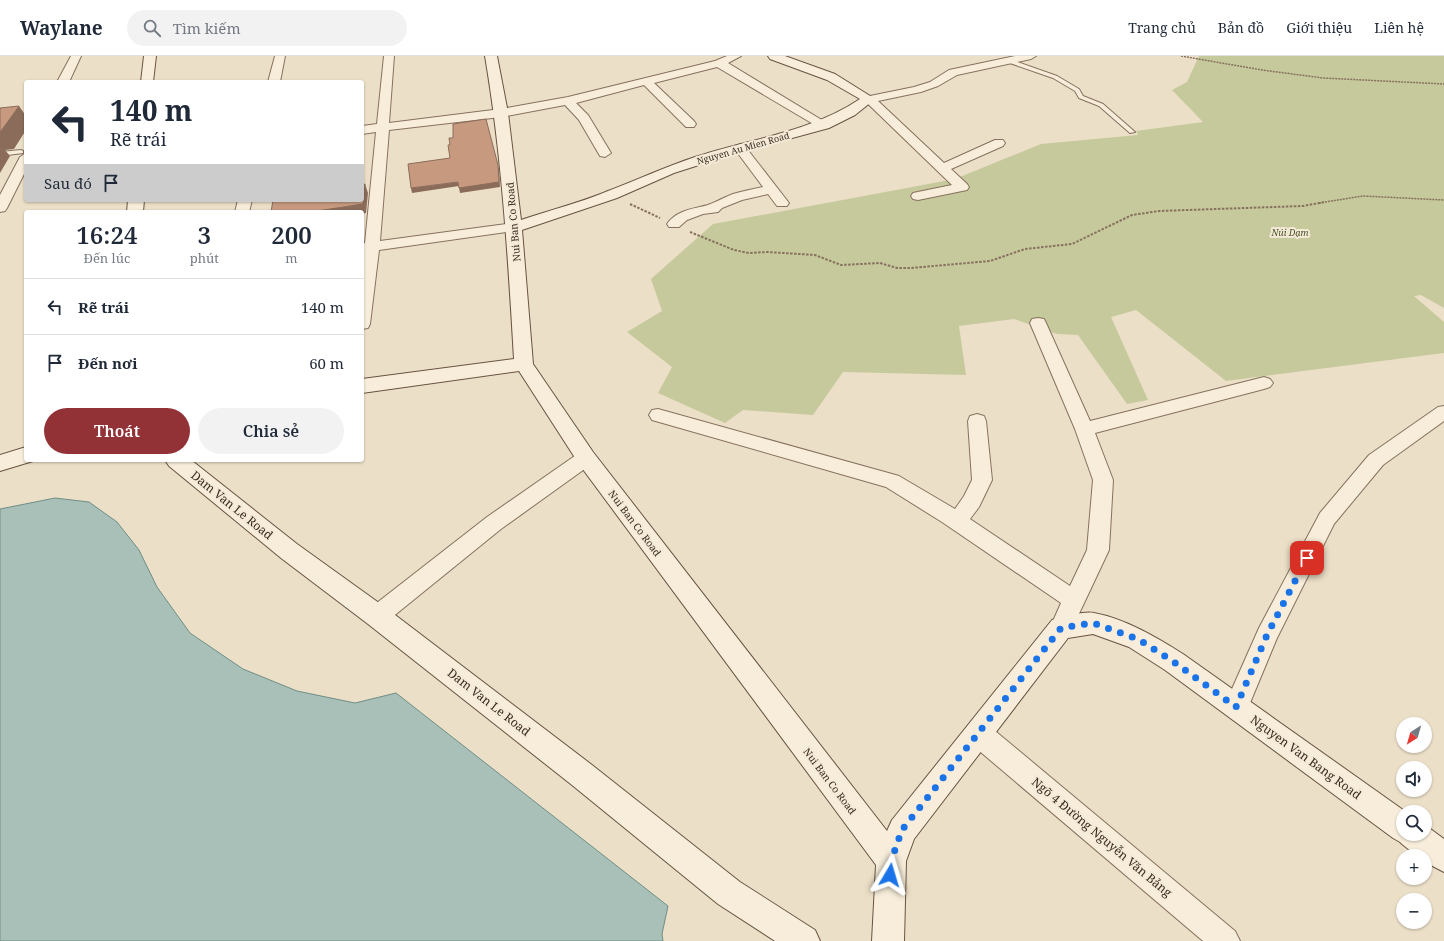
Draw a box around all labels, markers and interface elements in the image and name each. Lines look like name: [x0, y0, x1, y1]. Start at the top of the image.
search box: [127, 10, 407, 46]
text: Waylane: [20, 15, 103, 41]
icon: search: [141, 17, 163, 39]
text: Tìm kiếm: [173, 18, 241, 38]
text: Trang chủ: [1128, 18, 1196, 37]
text: Bản đồ: [1218, 18, 1264, 37]
text: Giới thiệu: [1286, 18, 1352, 37]
text: Liên hệ: [1374, 18, 1424, 37]
text: 140 m: [110, 91, 192, 129]
icon: left: [44, 96, 96, 148]
text: Rẽ trái: [110, 127, 166, 151]
street label: Nguyen Au Mien Road: [695, 128, 791, 167]
icon: arrive: [100, 172, 122, 194]
text: Sau đó: [44, 173, 92, 193]
street label: Nui Ban Co Road: [503, 182, 523, 262]
text: 16:24: [76, 218, 137, 251]
text: 3: [198, 218, 211, 251]
text: 200: [271, 218, 312, 251]
park label: Núi Dạm: [1270, 226, 1309, 239]
text: Đến lúc: [83, 249, 130, 267]
text: phút: [190, 249, 219, 267]
text: m: [285, 249, 298, 267]
icon: left: [44, 296, 66, 318]
text: Rẽ trái: [78, 297, 129, 317]
text: 140 m: [301, 297, 344, 317]
icon: arrive: [44, 352, 66, 374]
text: Đến nơi: [78, 353, 138, 373]
text: 60 m: [309, 353, 344, 373]
button: Thoát: [44, 408, 190, 454]
button: Chia sẻ: [198, 408, 344, 454]
street label: Dam Van Le Road: [187, 467, 277, 544]
street label: Nui Ban Co Road: [605, 487, 665, 559]
pin: [1290, 541, 1324, 575]
icon: arrive: [1296, 547, 1318, 569]
street label: Dam Van Le Road: [444, 664, 534, 740]
street label: Nguyen Van Bang Road: [1247, 711, 1365, 803]
north arrow: [1396, 717, 1432, 753]
map controls: [1396, 717, 1432, 929]
street label: Nui Ban Co Road: [800, 745, 860, 817]
button: sound: [1396, 761, 1432, 797]
street label: Ngõ 4 Đường Nguyễn Văn Bảng: [1028, 773, 1176, 901]
button: search: [1396, 805, 1432, 841]
button: +: [1396, 849, 1432, 885]
position arrow: [869, 854, 911, 896]
button: −: [1396, 893, 1432, 929]

